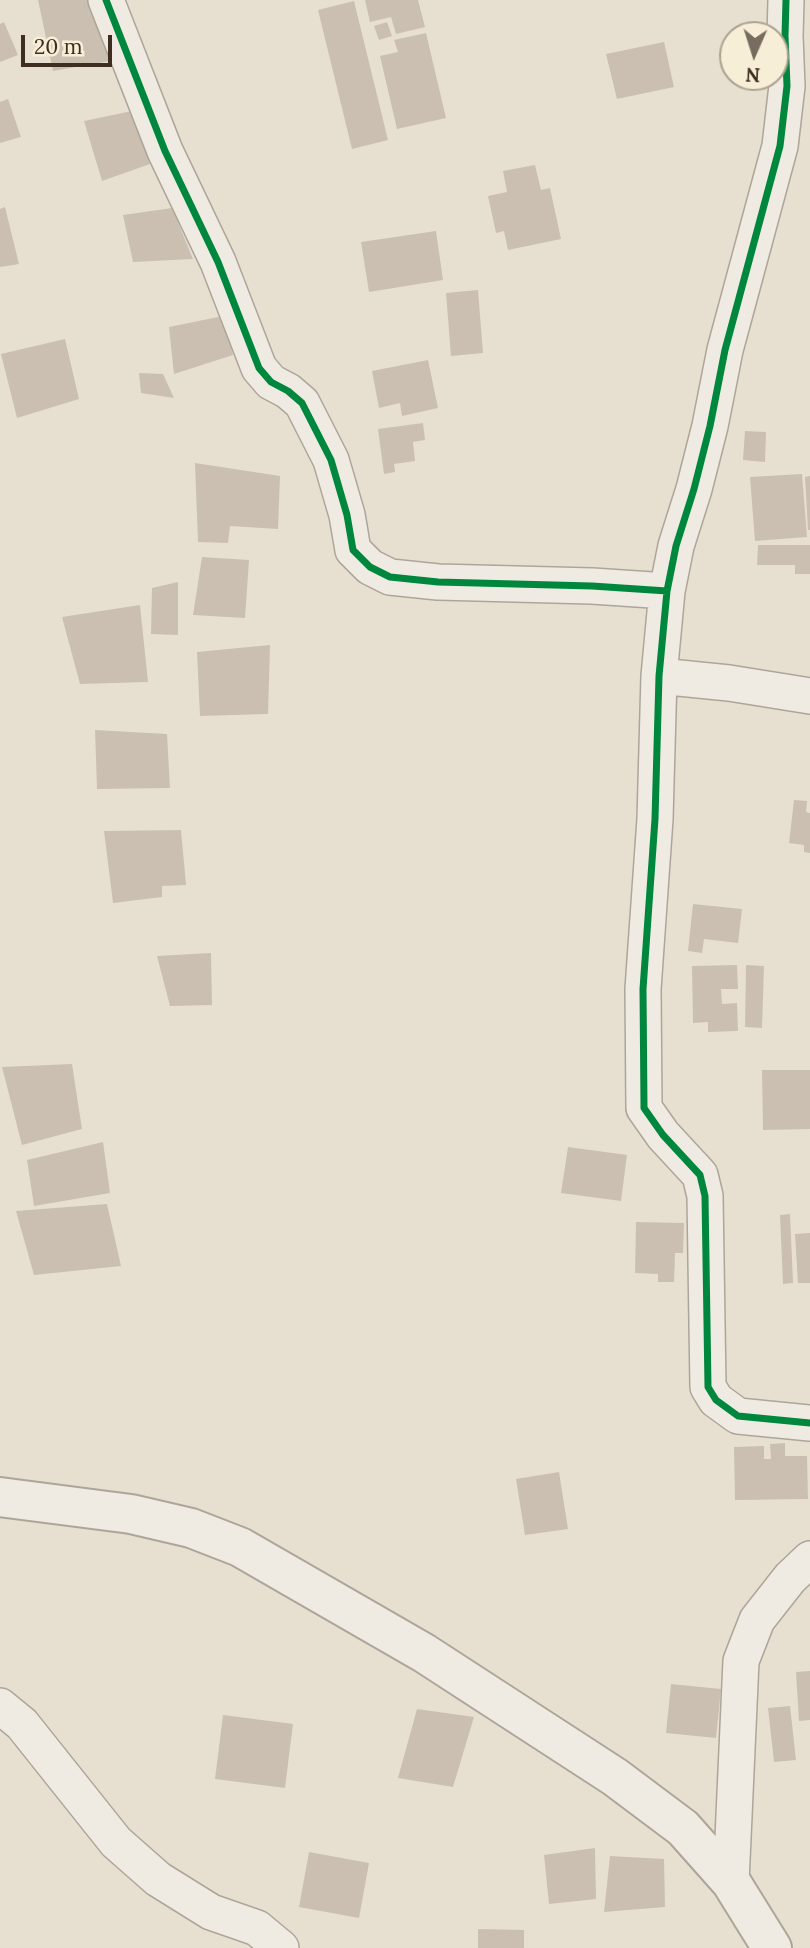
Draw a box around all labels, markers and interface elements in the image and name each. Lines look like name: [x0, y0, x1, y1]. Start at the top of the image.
scale bar: [24, 21, 116, 65]
north arrow: [719, 21, 789, 91]
text: 20 m: [34, 33, 83, 60]
text: N: [745, 63, 761, 87]

